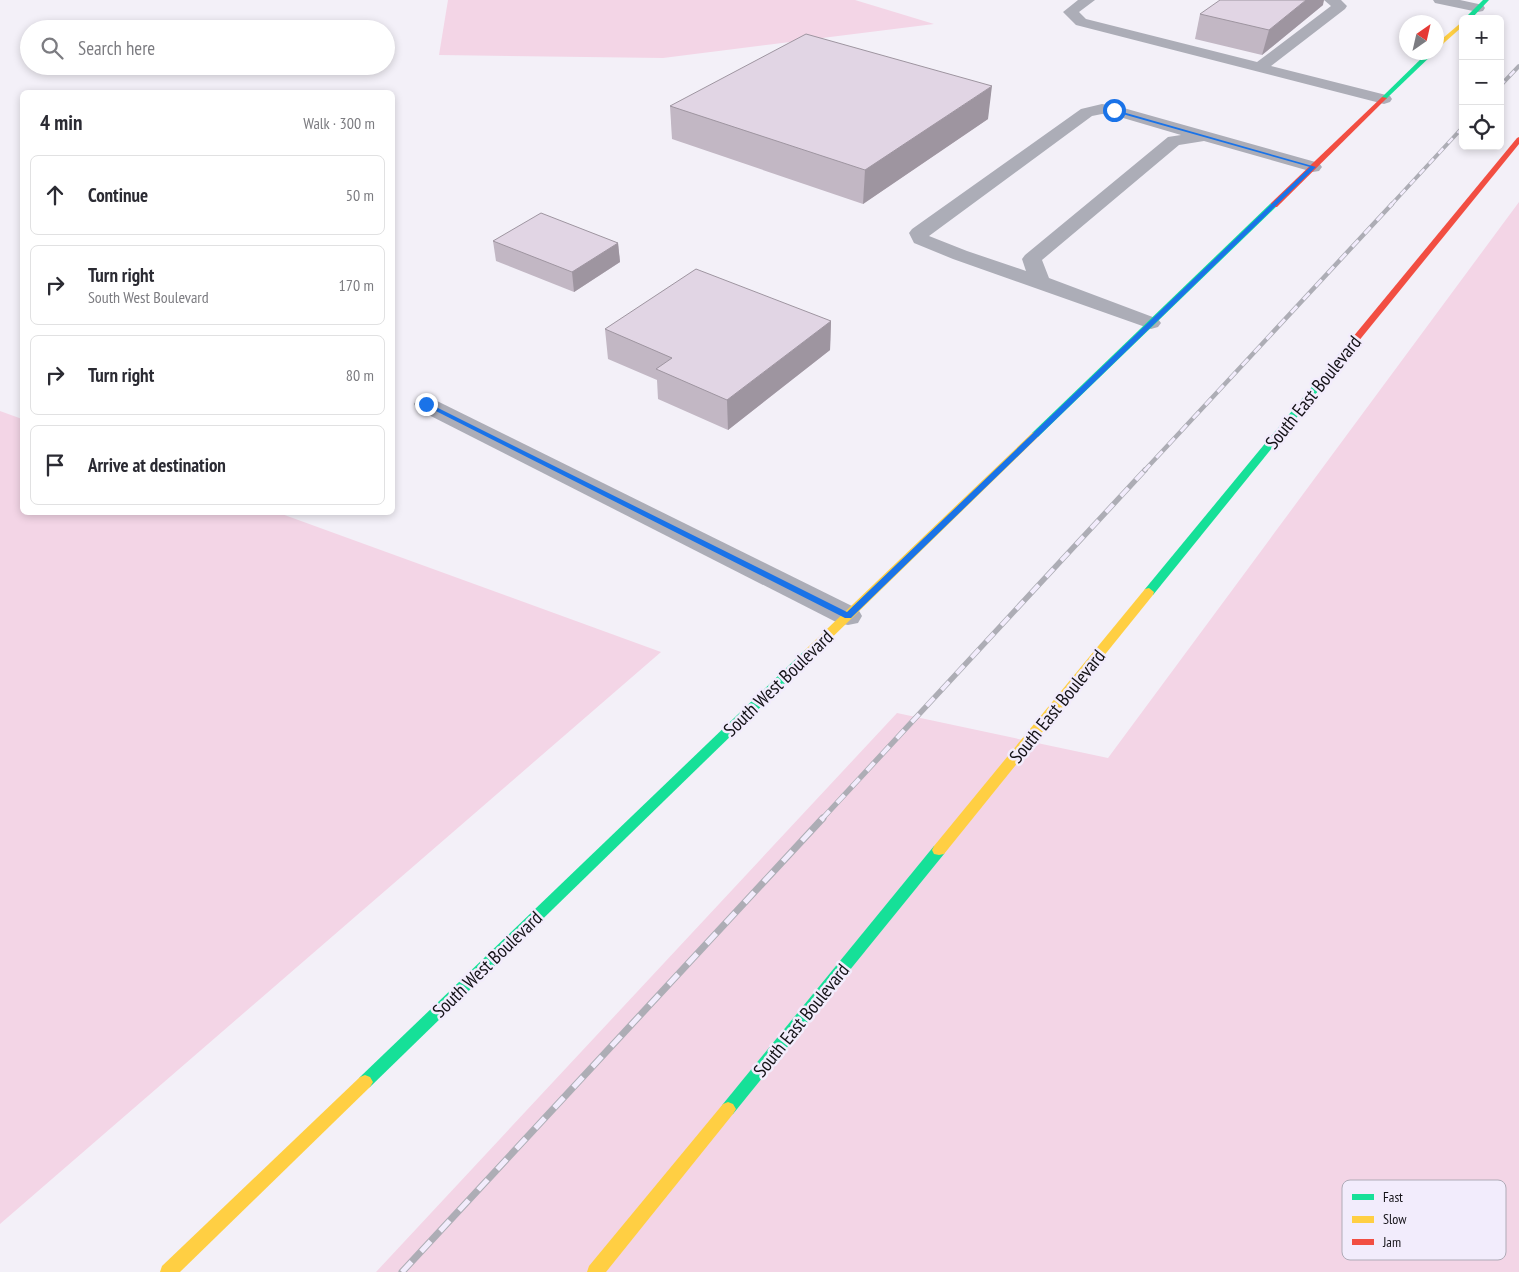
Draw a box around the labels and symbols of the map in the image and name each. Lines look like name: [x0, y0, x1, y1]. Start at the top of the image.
north arrow: [1399, 15, 1444, 60]
route start: [1103, 99, 1126, 122]
street label: South East Boulevard: [1260, 330, 1366, 454]
route end: [415, 393, 438, 416]
street label: South West Boulevard: [718, 625, 838, 741]
street label: South East Boulevard: [1004, 644, 1110, 768]
street label: South West Boulevard: [427, 906, 547, 1022]
street label: South East Boulevard: [748, 958, 854, 1082]
legend: [1342, 1180, 1506, 1260]
text: Fast: [1383, 1188, 1403, 1206]
text: Slow: [1383, 1210, 1407, 1228]
text: Jam: [1382, 1233, 1401, 1251]

